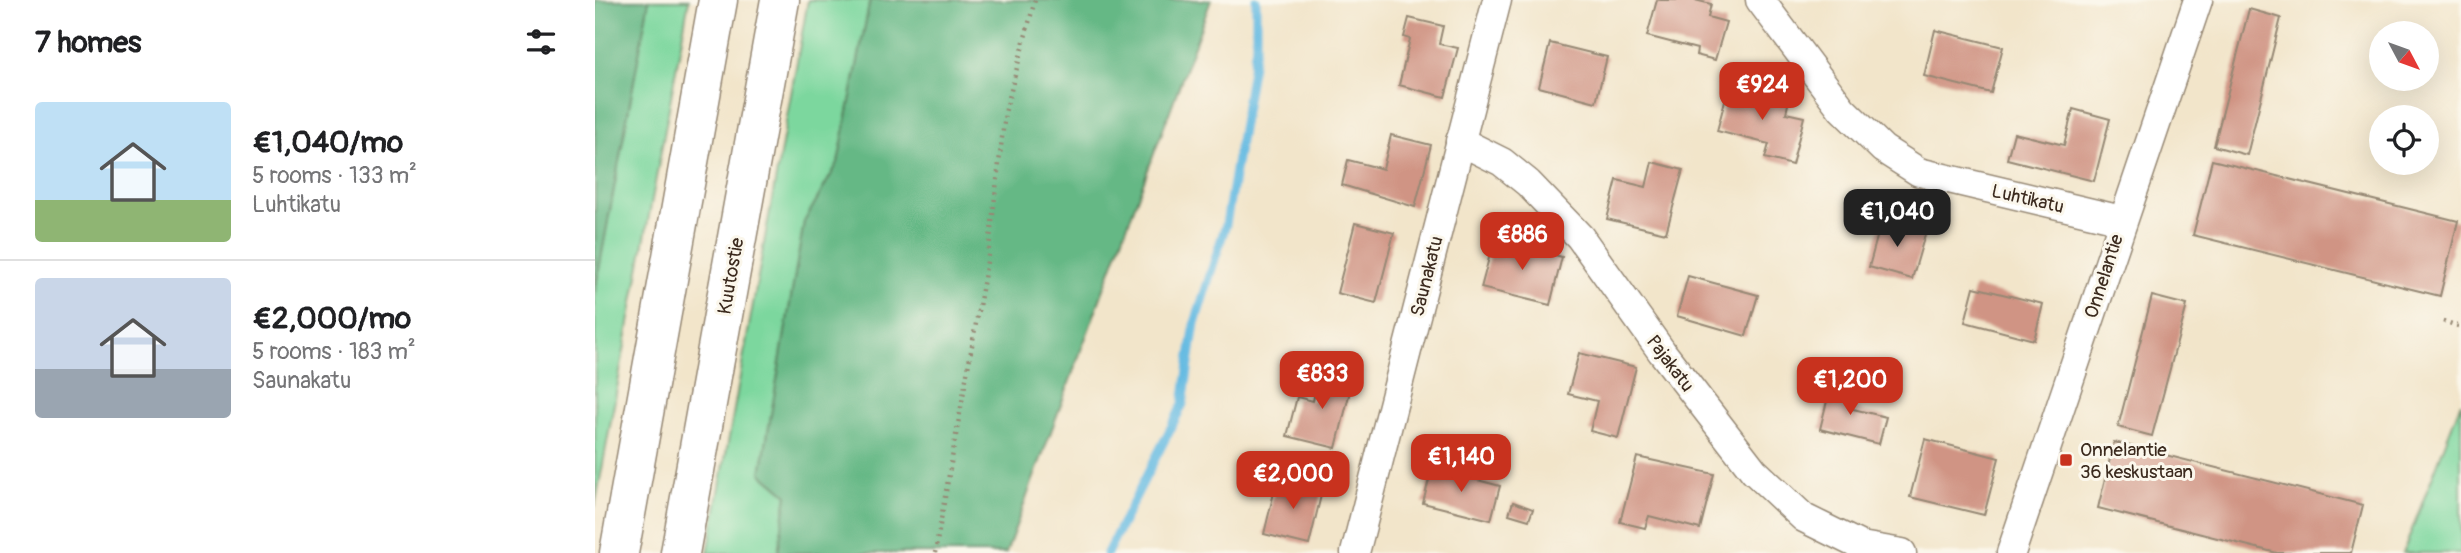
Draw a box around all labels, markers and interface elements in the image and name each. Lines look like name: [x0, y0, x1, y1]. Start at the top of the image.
north arrow: [2369, 21, 2439, 91]
map controls: [2369, 21, 2439, 175]
icon: filters: [522, 23, 560, 61]
text: 7 homes: [35, 24, 142, 61]
pin: €924: [1721, 62, 1803, 122]
text: €924: [1735, 70, 1789, 99]
button: locate: [2369, 105, 2439, 175]
text: €1,040/mo: [252, 124, 403, 161]
icon: home: [91, 130, 175, 214]
text: 5 rooms · 133 m²: [252, 161, 417, 190]
street label: Luhtikatu: [1989, 179, 2066, 219]
text: Luhtikatu: [252, 190, 341, 219]
pin: €1,040: [1840, 190, 1954, 249]
text: €1,040: [1860, 197, 1934, 226]
pin: €886: [1481, 212, 1563, 272]
text: €886: [1496, 220, 1548, 249]
street label: Onnelantie: [2079, 231, 2129, 321]
street label: Saunakatu: [1405, 234, 1449, 319]
street label: Kuutostie: [712, 235, 750, 316]
text: €2,000/mo: [252, 300, 411, 337]
icon: home: [91, 306, 175, 390]
street label: Pajakatu: [1641, 330, 1699, 397]
text: 5 rooms · 183 m²: [252, 337, 416, 366]
pin: €833: [1281, 352, 1363, 411]
pin: €1,200: [1793, 358, 1907, 417]
text: €833: [1296, 359, 1348, 388]
text: €1,200: [1813, 365, 1887, 394]
text: Saunakatu: [252, 366, 351, 395]
pin: €1,140: [1404, 434, 1518, 494]
place label: Onnelantie 36 keskustaan: [2080, 438, 2193, 484]
text: €1,140: [1427, 442, 1495, 471]
pin: €2,000: [1236, 452, 1350, 511]
marker: Onnelantie 36 keskustaan: [2058, 452, 2074, 468]
text: €2,000: [1252, 459, 1334, 488]

